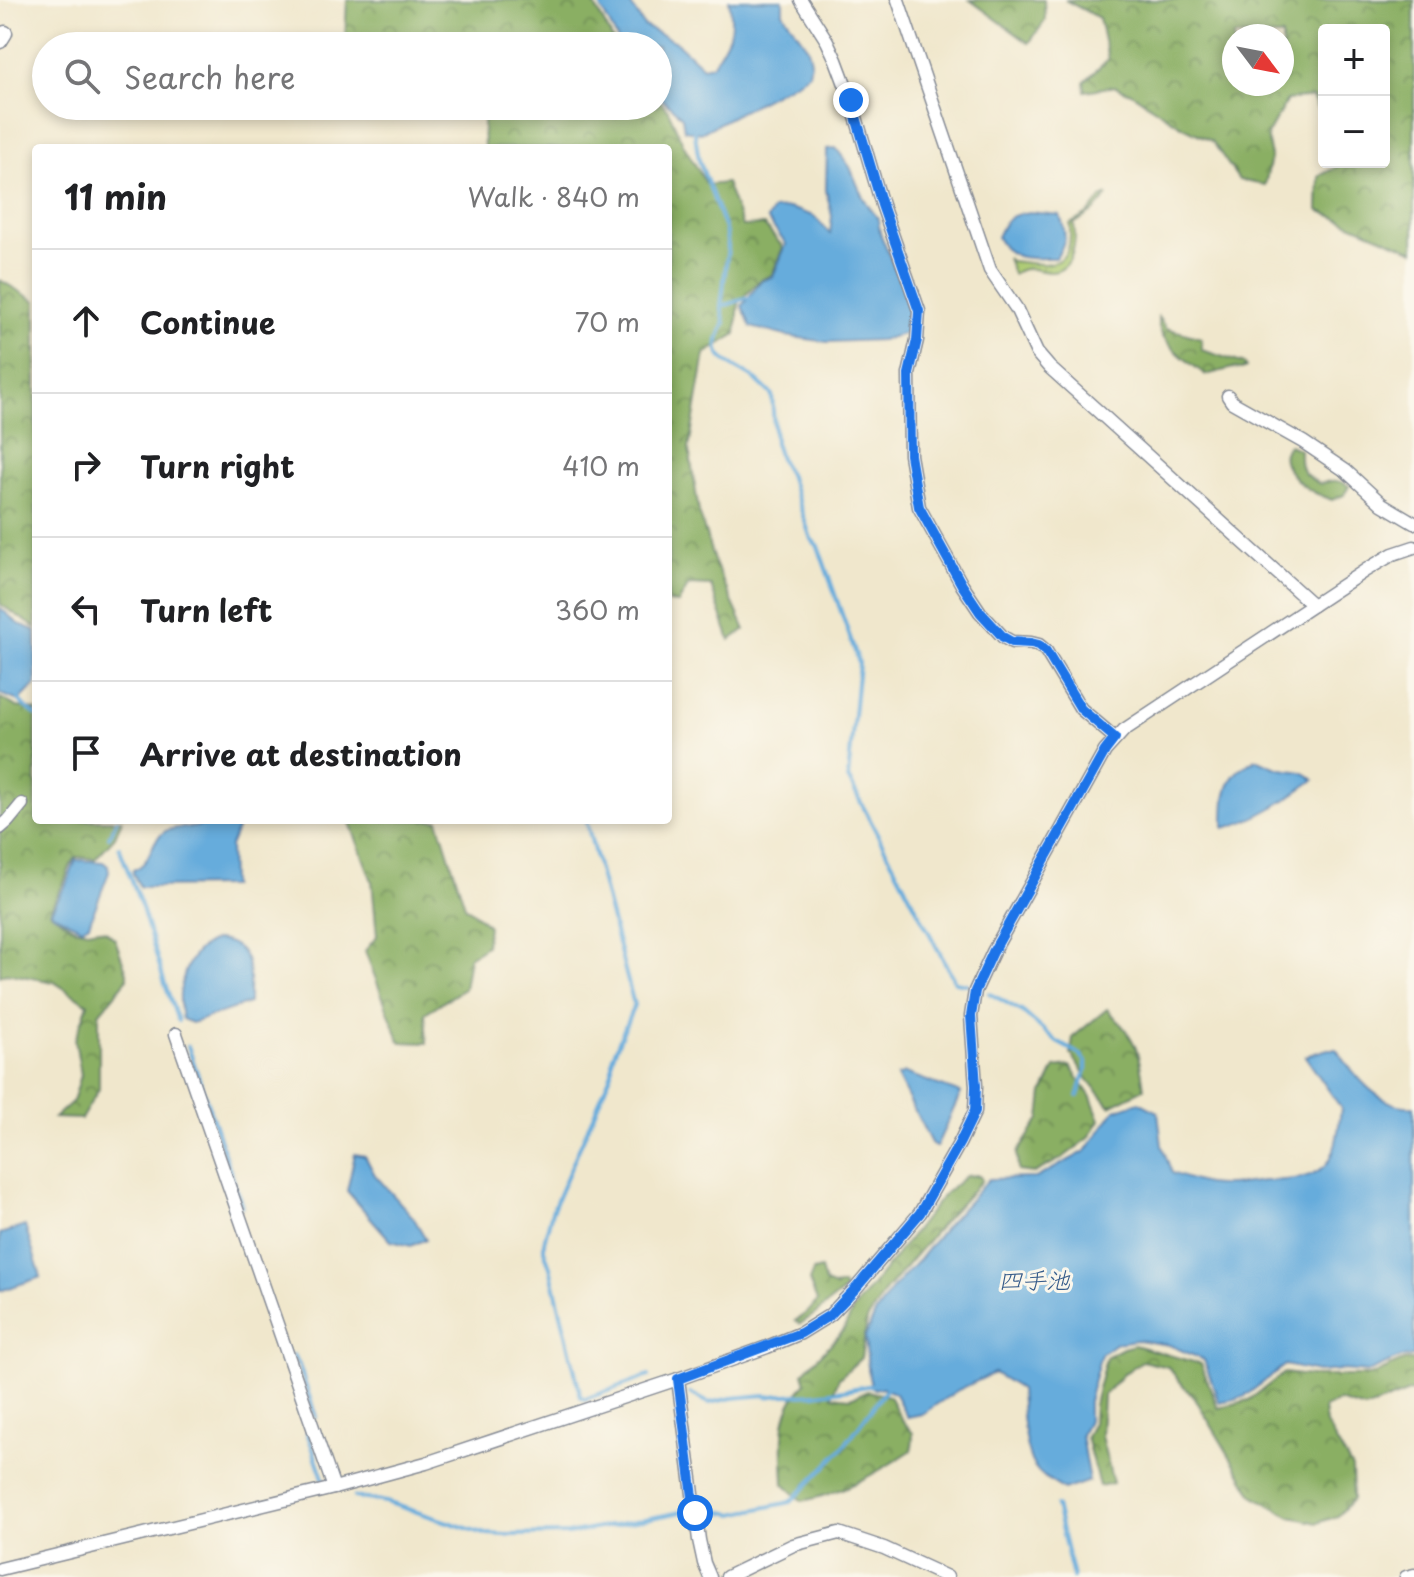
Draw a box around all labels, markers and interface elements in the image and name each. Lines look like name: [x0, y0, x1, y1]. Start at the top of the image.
north arrow: [1222, 24, 1294, 96]
map controls: [1318, 24, 1390, 168]
button: +: [1318, 24, 1390, 96]
search box: [32, 32, 672, 120]
icon: search: [60, 54, 104, 98]
text: Search here: [124, 54, 296, 99]
route end: [833, 82, 869, 118]
button: −: [1318, 96, 1390, 168]
text: 11 min: [64, 170, 167, 222]
text: Walk · 840 m: [468, 177, 640, 216]
icon: ahead: [64, 299, 108, 343]
text: Continue: [140, 299, 275, 344]
text: 70 m: [575, 302, 640, 341]
icon: right: [64, 443, 108, 487]
text: Turn right: [140, 443, 295, 488]
text: 410 m: [562, 446, 640, 485]
icon: left: [64, 587, 108, 631]
text: Turn left: [140, 587, 272, 632]
text: 360 m: [555, 590, 640, 629]
icon: arrive: [64, 731, 108, 775]
text: Arrive at destination: [140, 731, 462, 776]
water label: 四手池: [998, 1261, 1071, 1297]
route start: [677, 1495, 713, 1531]

